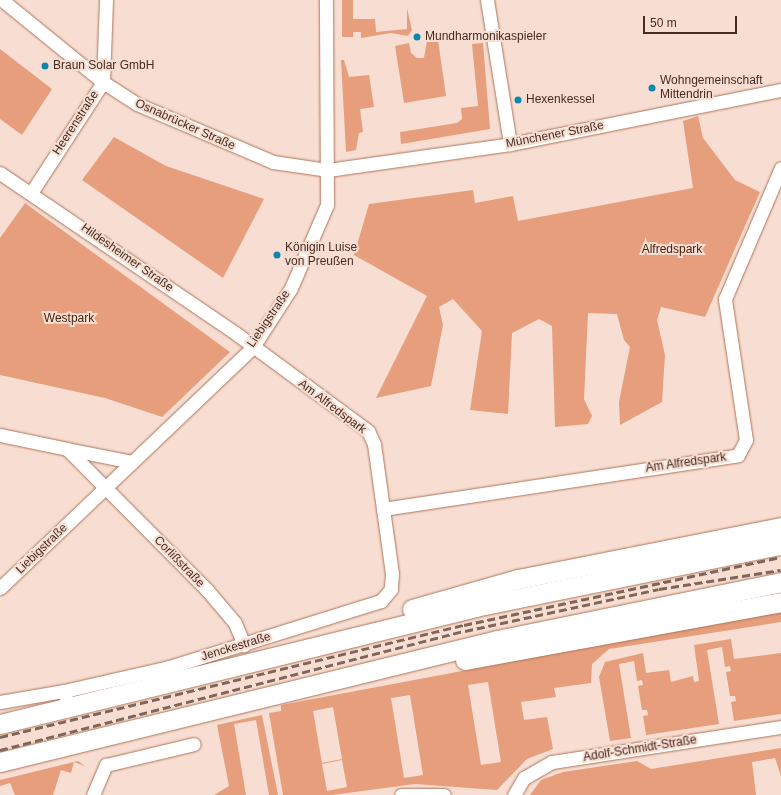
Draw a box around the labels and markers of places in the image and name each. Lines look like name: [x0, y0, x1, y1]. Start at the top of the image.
place label: Mundharmonikaspieler: [425, 30, 546, 44]
marker: Mundharmonikaspieler: [412, 32, 422, 42]
place label: Braun Solar GmbH: [53, 59, 154, 73]
marker: Braun Solar GmbH: [40, 61, 50, 71]
place label: Wohngemeinschaft Mittendrin: [660, 74, 763, 102]
marker: Wohngemeinschaft Mittendrin: [647, 83, 657, 93]
place label: Hexenkessel: [526, 93, 595, 107]
marker: Hexenkessel: [513, 95, 523, 105]
place label: Königin Luise von Preußen: [285, 241, 357, 269]
marker: Königin Luise von Preußen: [272, 250, 282, 260]

